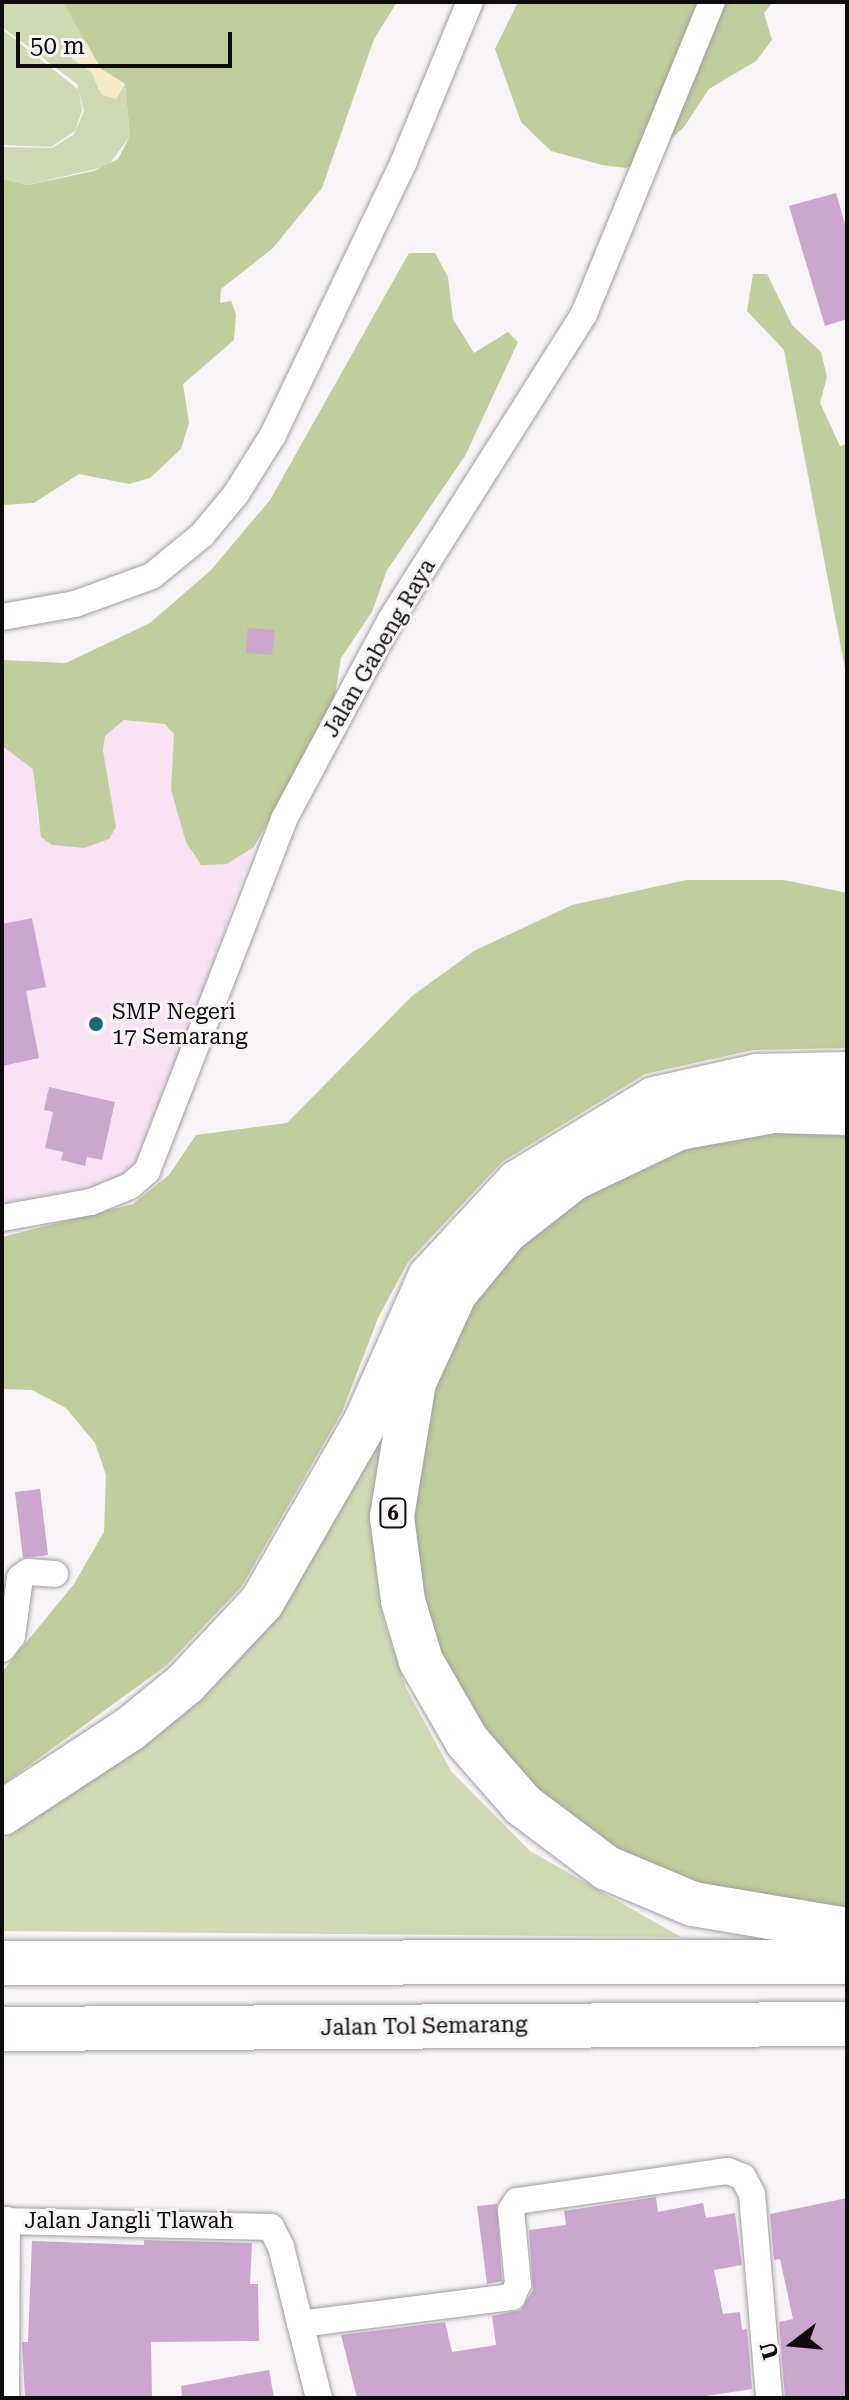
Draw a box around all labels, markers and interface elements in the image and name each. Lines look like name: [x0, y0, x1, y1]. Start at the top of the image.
scale bar: [20, 16, 236, 66]
text: 50 m: [30, 32, 85, 60]
street label: Jalan Gabeng Raya: [317, 554, 441, 742]
place label: SMP Negeri 17 Semarang: [112, 998, 248, 1050]
marker: SMP Negeri 17 Semarang: [87, 1015, 105, 1033]
road number: 6: [379, 1497, 407, 1529]
street label: Jalan Tol Semarang: [320, 2011, 528, 2041]
street label: Jalan Jangli Tlawah: [24, 2208, 234, 2234]
north arrow: [753, 2304, 833, 2384]
text: U: [755, 2339, 784, 2362]

